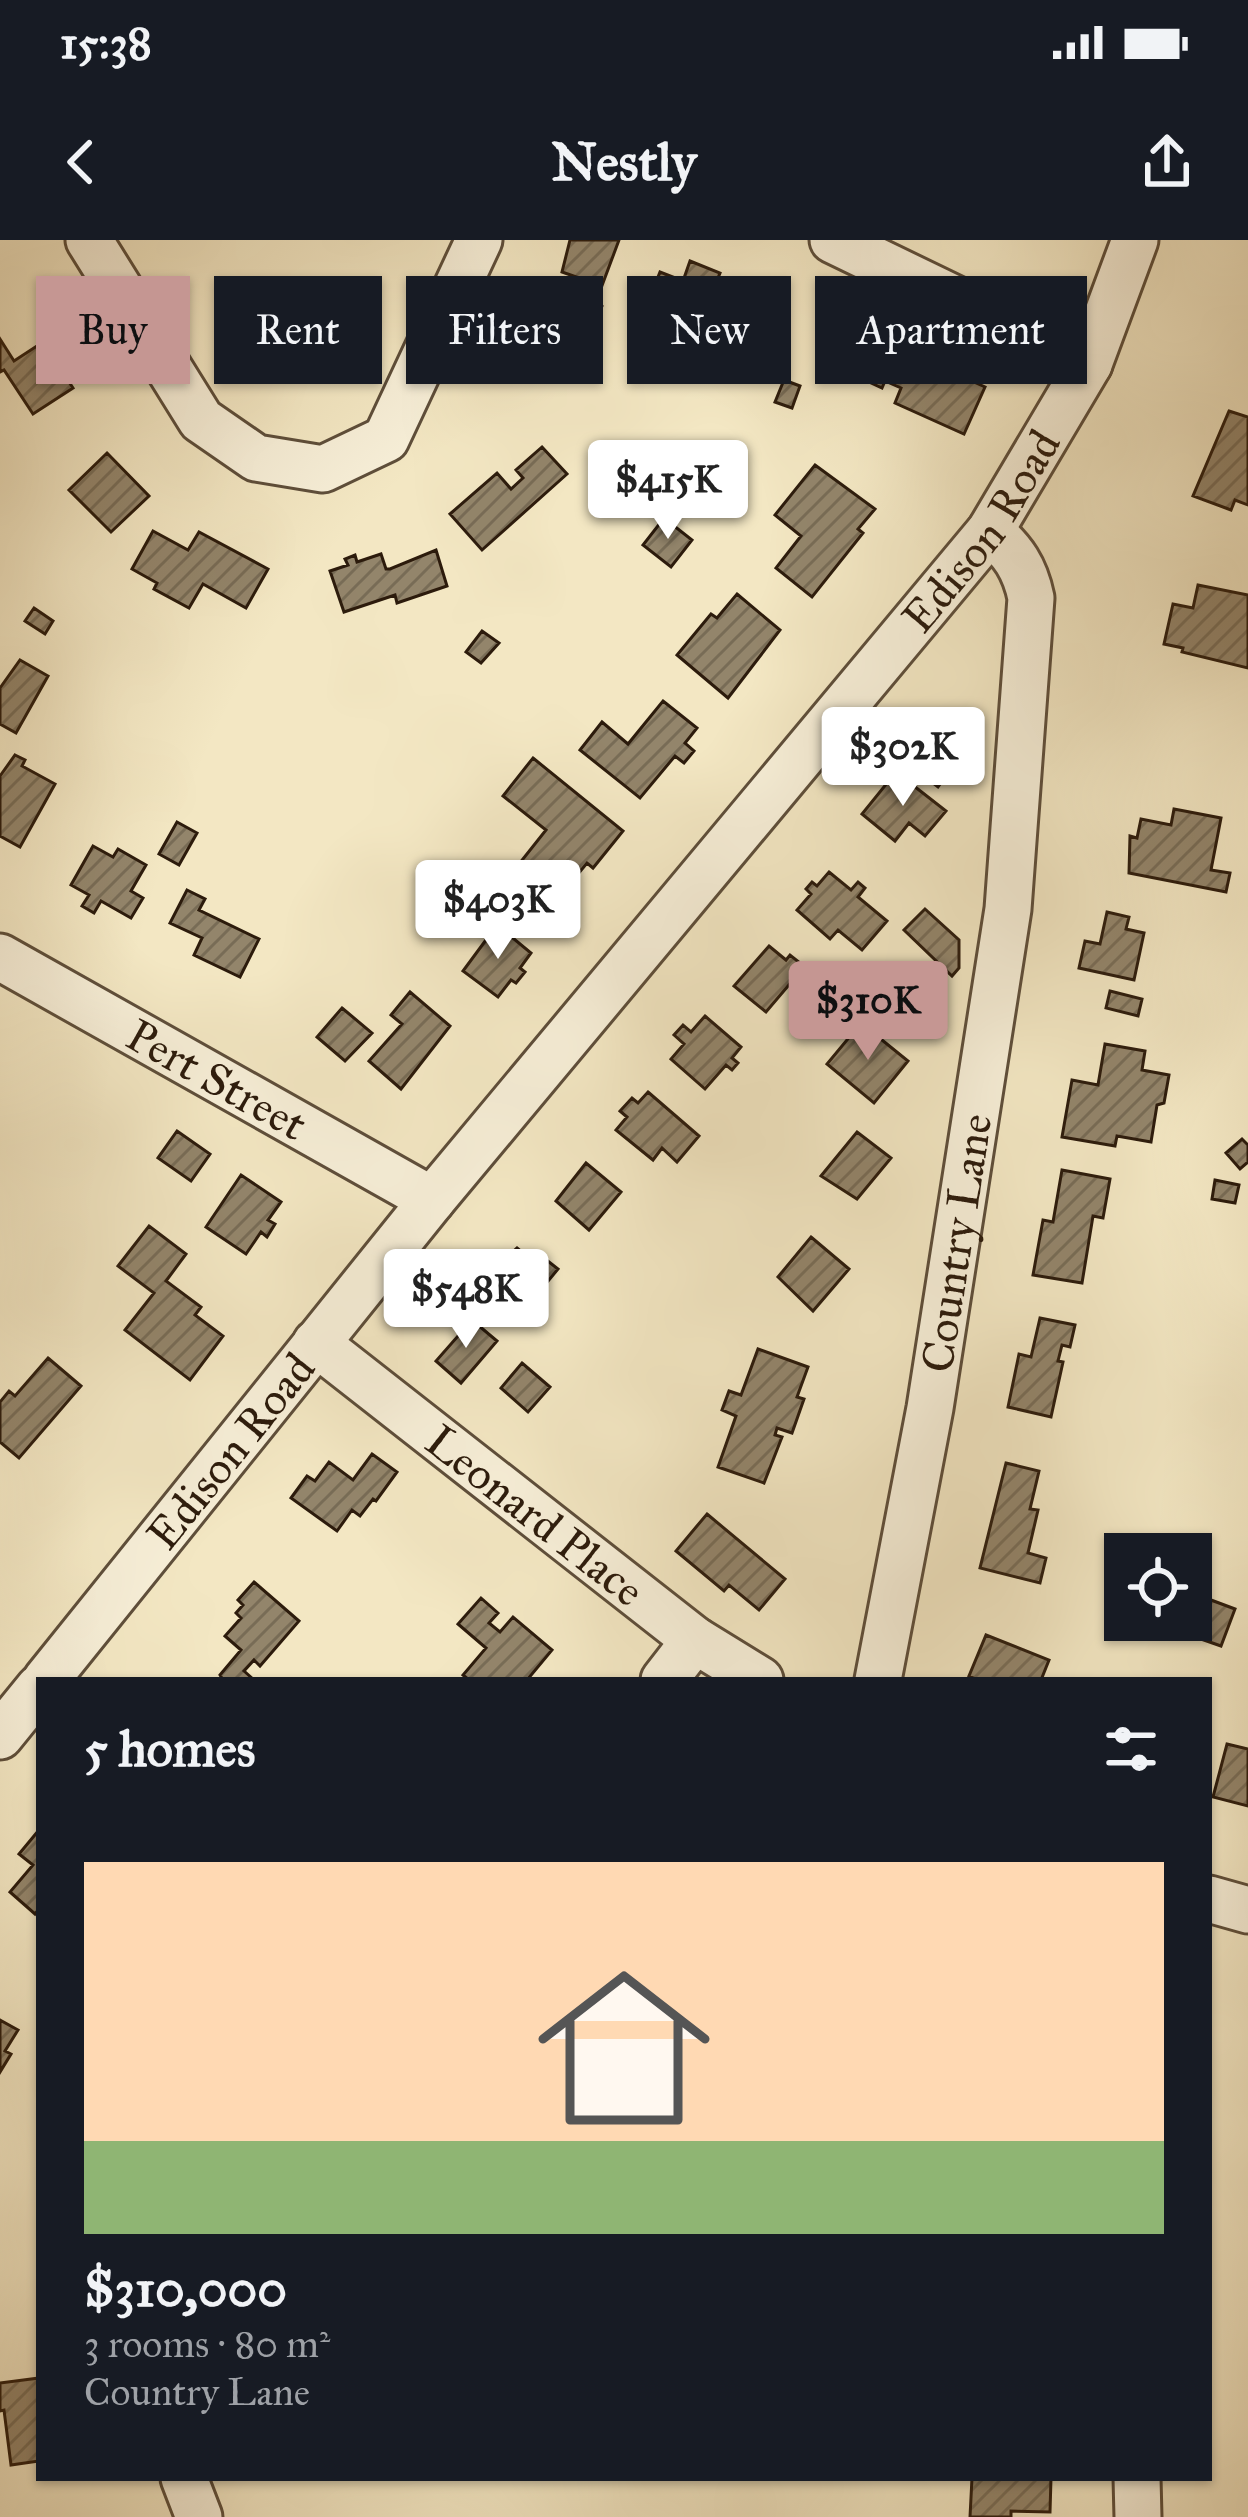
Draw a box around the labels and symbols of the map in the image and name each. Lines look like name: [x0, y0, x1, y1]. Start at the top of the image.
street label: Edison Road: [890, 419, 1072, 643]
pin: $415K: [584, 440, 752, 542]
pin: $302K: [819, 707, 987, 809]
pin: $403K: [414, 860, 582, 962]
pin: $310K: [784, 961, 952, 1063]
street label: Pert Street: [117, 1007, 317, 1152]
street label: Country Lane: [908, 1110, 1003, 1376]
pin: $548K: [382, 1249, 550, 1351]
street label: Edison Road: [135, 1341, 326, 1560]
street label: Leonard Place: [415, 1413, 656, 1618]

